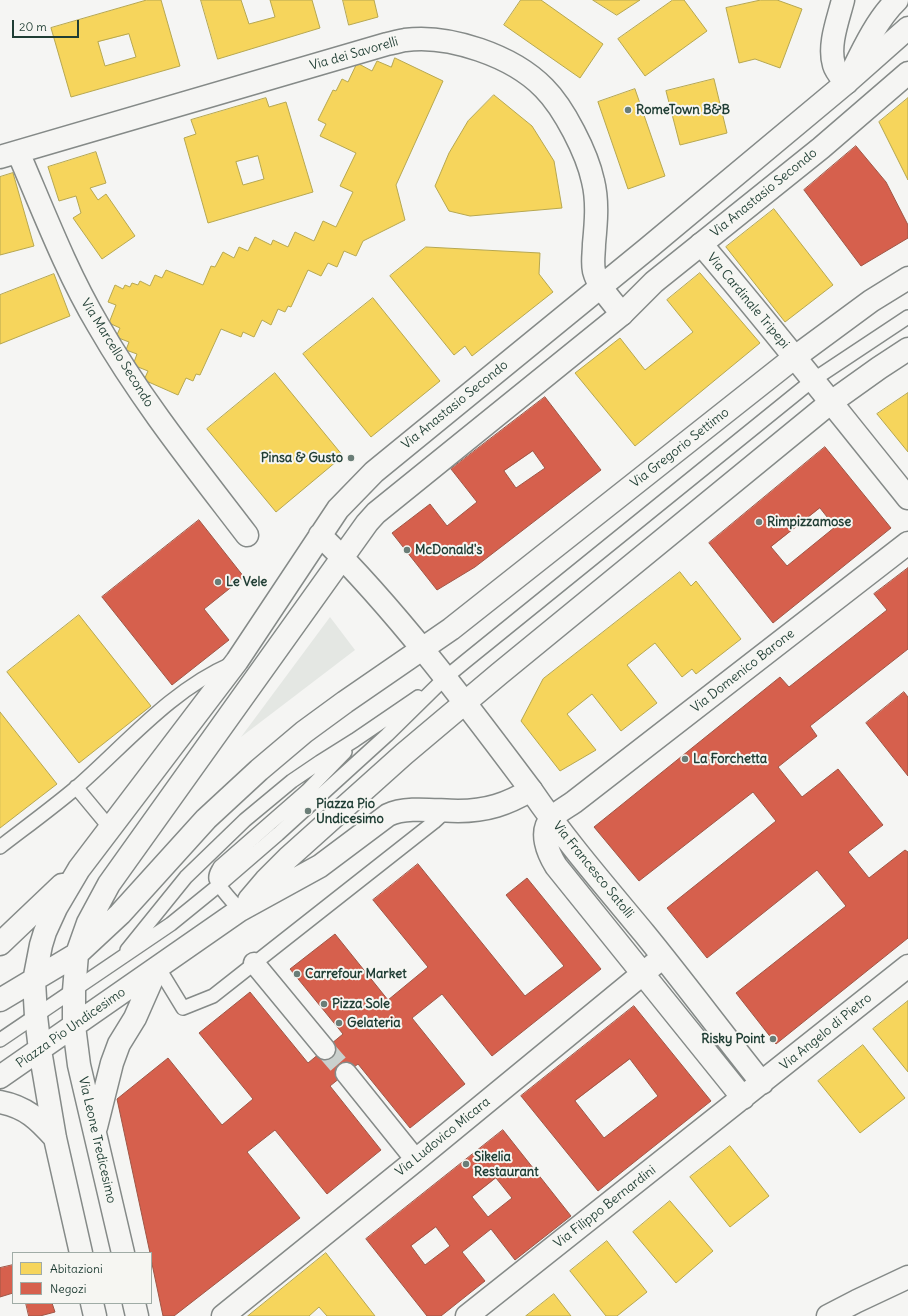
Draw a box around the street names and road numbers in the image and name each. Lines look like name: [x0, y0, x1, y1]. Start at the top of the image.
street label: Via dei Savorelli: [308, 34, 400, 74]
street label: Via Anastasio Secondo: [708, 145, 820, 241]
street label: Via Cardinale Tripepi: [703, 250, 793, 352]
street label: Via Marcello Secondo: [77, 296, 157, 410]
street label: Via Anastasio Secondo: [399, 357, 511, 453]
street label: Via Gregorio Settimo: [628, 405, 732, 491]
street label: Via Domenico Barone: [688, 626, 798, 716]
street label: Via Francesco Satolli: [549, 819, 637, 921]
street label: Piazza Pio Undicesimo: [13, 984, 129, 1072]
street label: Via Angelo di Pietro: [777, 990, 875, 1074]
street label: Via Leone Tredicesimo: [75, 1075, 119, 1205]
street label: Via Ludovico Micara: [393, 1094, 493, 1180]
street label: Via Filippo Bernardini: [551, 1162, 659, 1252]

